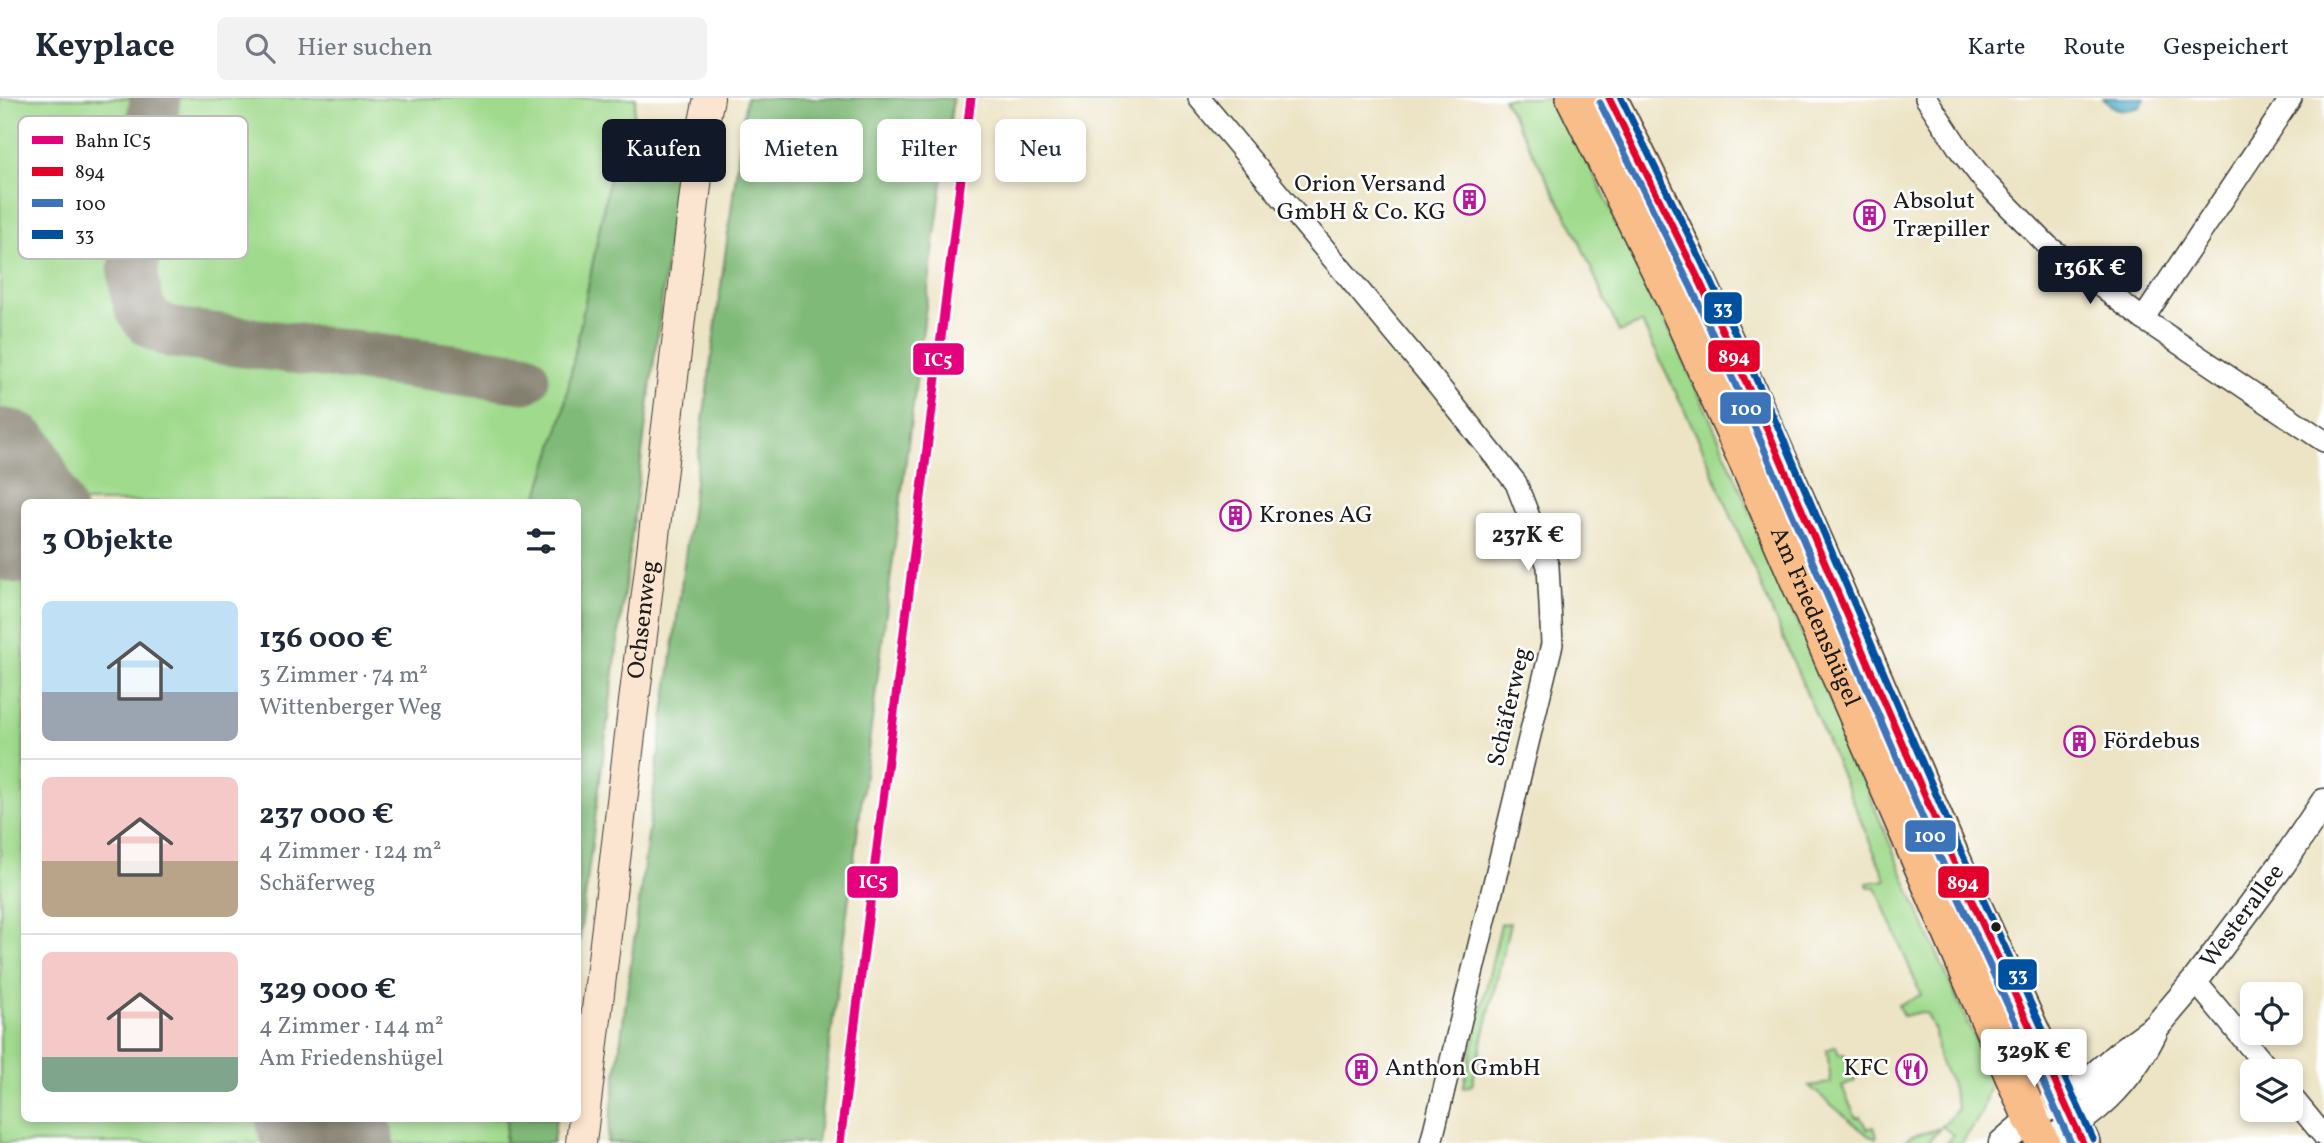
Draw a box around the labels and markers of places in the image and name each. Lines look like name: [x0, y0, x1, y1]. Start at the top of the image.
place label: Orion Versand GmbH & Co. KG: [1277, 168, 1446, 230]
building icon: Orion Versand GmbH & Co. KG: [1452, 182, 1486, 216]
place label: Absolut Træpiller: [1893, 185, 1990, 247]
building icon: Absolut Træpiller: [1853, 199, 1887, 233]
pin: 136K €: [2033, 246, 2147, 306]
building icon: Krones AG: [1219, 499, 1253, 533]
place label: Krones AG: [1259, 499, 1373, 533]
pin: 237K €: [1471, 514, 1585, 573]
building icon: Fördebus: [2063, 725, 2097, 759]
place label: Fördebus: [2103, 725, 2200, 759]
unlabelled marker: [1989, 920, 2003, 934]
pin: 329K €: [1977, 1030, 2091, 1089]
building icon: Anthon GmbH: [1345, 1052, 1379, 1086]
place label: Anthon GmbH: [1385, 1052, 1541, 1086]
place label: KFC: [1844, 1052, 1889, 1086]
restaurant icon: KFC: [1895, 1052, 1929, 1086]

